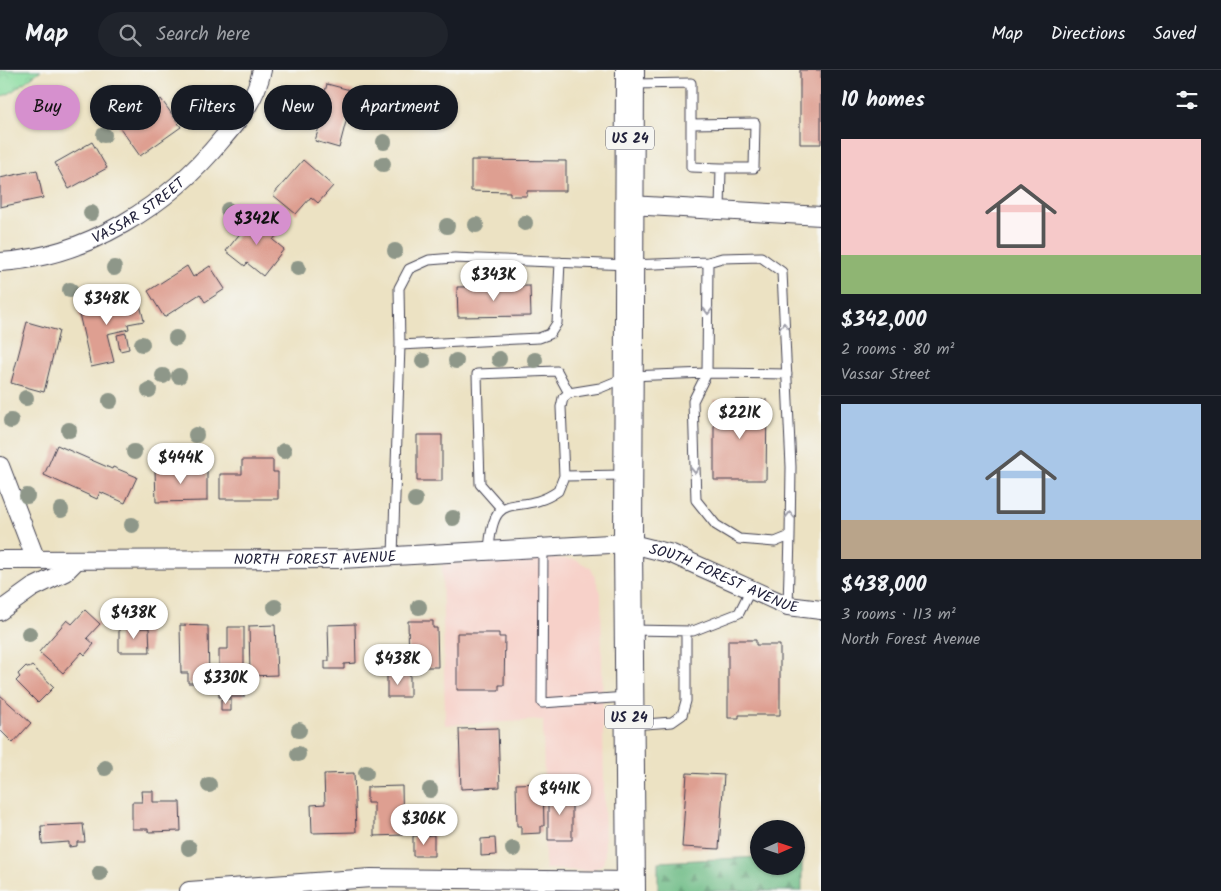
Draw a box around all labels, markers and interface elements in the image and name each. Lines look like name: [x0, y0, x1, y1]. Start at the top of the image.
search box: [98, 12, 448, 57]
text: Map: [25, 15, 68, 54]
text: Search here: [156, 20, 250, 50]
text: Map: [991, 20, 1023, 49]
text: Directions: [1051, 20, 1125, 49]
text: Saved: [1153, 20, 1196, 49]
icon: search: [116, 21, 144, 49]
text: 10 homes: [841, 84, 925, 117]
chip: Buy: [15, 85, 80, 130]
chip: Rent: [90, 85, 161, 130]
chip: Filters: [171, 85, 254, 130]
chip: New: [264, 85, 332, 130]
chip: Apartment: [342, 85, 458, 130]
icon: filters: [1173, 86, 1201, 114]
road number: US 24: [606, 126, 654, 150]
street label: VASSAR STREET: [88, 171, 193, 251]
icon: home: [976, 171, 1066, 261]
pin: $342K: [222, 204, 292, 246]
text: $342K: [234, 207, 280, 232]
pin: $343K: [459, 260, 529, 302]
text: $343K: [471, 263, 517, 288]
pin: $348K: [72, 284, 142, 326]
text: $348K: [84, 287, 130, 312]
text: $342,000: [841, 304, 926, 337]
one-way arrow: [703, 308, 713, 315]
one-way arrow: [779, 321, 790, 329]
text: 2 rooms · 80 m²: [841, 337, 954, 362]
text: Vassar Street: [841, 362, 930, 387]
pin: $221K: [705, 398, 775, 440]
text: $221K: [719, 401, 761, 426]
icon: home: [976, 437, 1066, 527]
pin: $444K: [146, 442, 216, 485]
text: $444K: [158, 446, 204, 471]
one-way arrow: [690, 466, 701, 474]
one-way arrow: [785, 510, 795, 518]
street label: SOUTH FOREST AVENUE: [646, 538, 801, 620]
street label: NORTH FOREST AVENUE: [234, 545, 398, 572]
text: $438,000: [841, 569, 927, 602]
pin: $438K: [99, 598, 169, 640]
text: $438K: [111, 601, 157, 626]
text: 3 rooms · 113 m²: [841, 602, 956, 627]
text: North Forest Avenue: [841, 627, 980, 652]
pin: $438K: [363, 644, 433, 686]
text: $438K: [375, 647, 421, 672]
pin: $330K: [191, 662, 261, 705]
text: $330K: [204, 666, 248, 691]
road number: US 24: [605, 706, 653, 729]
pin: $441K: [525, 774, 595, 816]
text: $441K: [539, 777, 581, 802]
pin: $306K: [389, 804, 459, 846]
text: $306K: [402, 807, 446, 832]
north arrow: [750, 820, 805, 875]
map controls: [750, 820, 805, 875]

